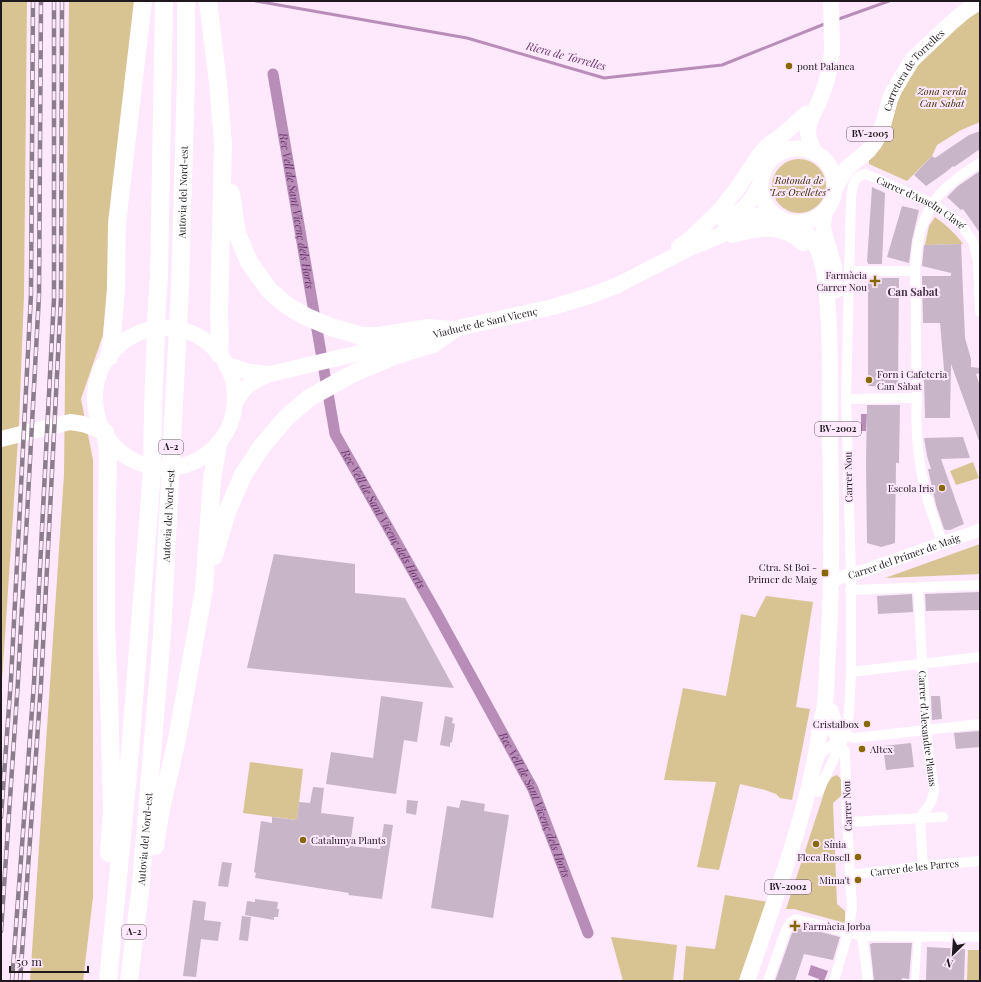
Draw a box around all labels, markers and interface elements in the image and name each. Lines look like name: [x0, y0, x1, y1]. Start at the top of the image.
street label: Carretera de Torrelles: [880, 26, 947, 113]
water label: Riera de Torrelles: [524, 37, 608, 74]
place label: pont Palanca: [797, 59, 855, 73]
marker: pont Palanca: [784, 61, 794, 71]
park label: Zona verda Can Sabat: [916, 84, 967, 110]
road number: BV-2005: [847, 127, 893, 141]
water label: Rec Vell de Sant Vicenç dels Horts: [276, 131, 318, 291]
street label: Autovia del Nord-est: [174, 145, 191, 240]
park label: Rotonda de "Les Ovelletes": [769, 173, 830, 199]
street label: Carrer d'Anselm Clavé: [874, 173, 969, 232]
place label: Farmàcia Carrer Nou: [816, 268, 867, 294]
marker: Farmàcia Carrer Nou: [870, 276, 880, 286]
district label: Can Sabat: [888, 284, 939, 299]
street label: Viaducte de Sant Vicenç: [431, 304, 539, 341]
place label: Forn i Cafeteria Can Sàbat: [877, 367, 947, 393]
marker: Forn i Cafeteria Can Sàbat: [864, 375, 874, 385]
road number: BV-2002: [815, 422, 861, 436]
road number: A-2: [159, 440, 183, 454]
water label: Rec Vell de Sant Vicenç dels Horts: [338, 445, 430, 592]
street label: Carrer Nou: [841, 451, 855, 502]
street label: Autovia del Nord-est: [159, 469, 178, 563]
place label: Escola Iris: [888, 481, 934, 495]
marker: Escola Iris: [937, 483, 947, 493]
street label: Carrer del Primer de Maig: [846, 530, 962, 582]
place label: Ctra. St Boi - Primer de Maig: [748, 560, 818, 586]
marker: Ctra. St Boi - Primer de Maig: [820, 568, 830, 578]
street label: Carrer d'Alexandre Planas: [916, 670, 940, 787]
place label: Cristalbox: [813, 717, 860, 731]
marker: Cristalbox: [862, 719, 872, 729]
water label: Rec Vell de Sant Vicenç dels Horts: [496, 728, 574, 880]
place label: Altex: [869, 742, 894, 756]
marker: Altex: [857, 744, 867, 754]
street label: Carrer Nou: [839, 780, 855, 831]
street label: Autovia del Nord-est: [134, 792, 156, 887]
place label: Catalunya Plants: [311, 833, 386, 847]
marker: Catalunya Plants: [298, 835, 308, 845]
place label: Sínia: [824, 837, 846, 851]
marker: Sínia: [811, 839, 821, 849]
place label: Fleca Rosell: [797, 850, 850, 864]
marker: Fleca Rosell: [853, 852, 863, 862]
street label: Carrer de les Parres: [869, 856, 960, 879]
place label: Mima't: [819, 873, 850, 887]
marker: Mima't: [853, 875, 863, 885]
road number: BV-2002: [765, 880, 811, 894]
place label: Farmàcia Jorba: [803, 919, 870, 933]
marker: Farmàcia Jorba: [790, 921, 800, 931]
road number: A-2: [122, 925, 146, 939]
north arrow: [933, 934, 973, 974]
scale bar: [10, 948, 88, 974]
text: 50 m: [16, 953, 42, 969]
text: N: [942, 955, 955, 972]

